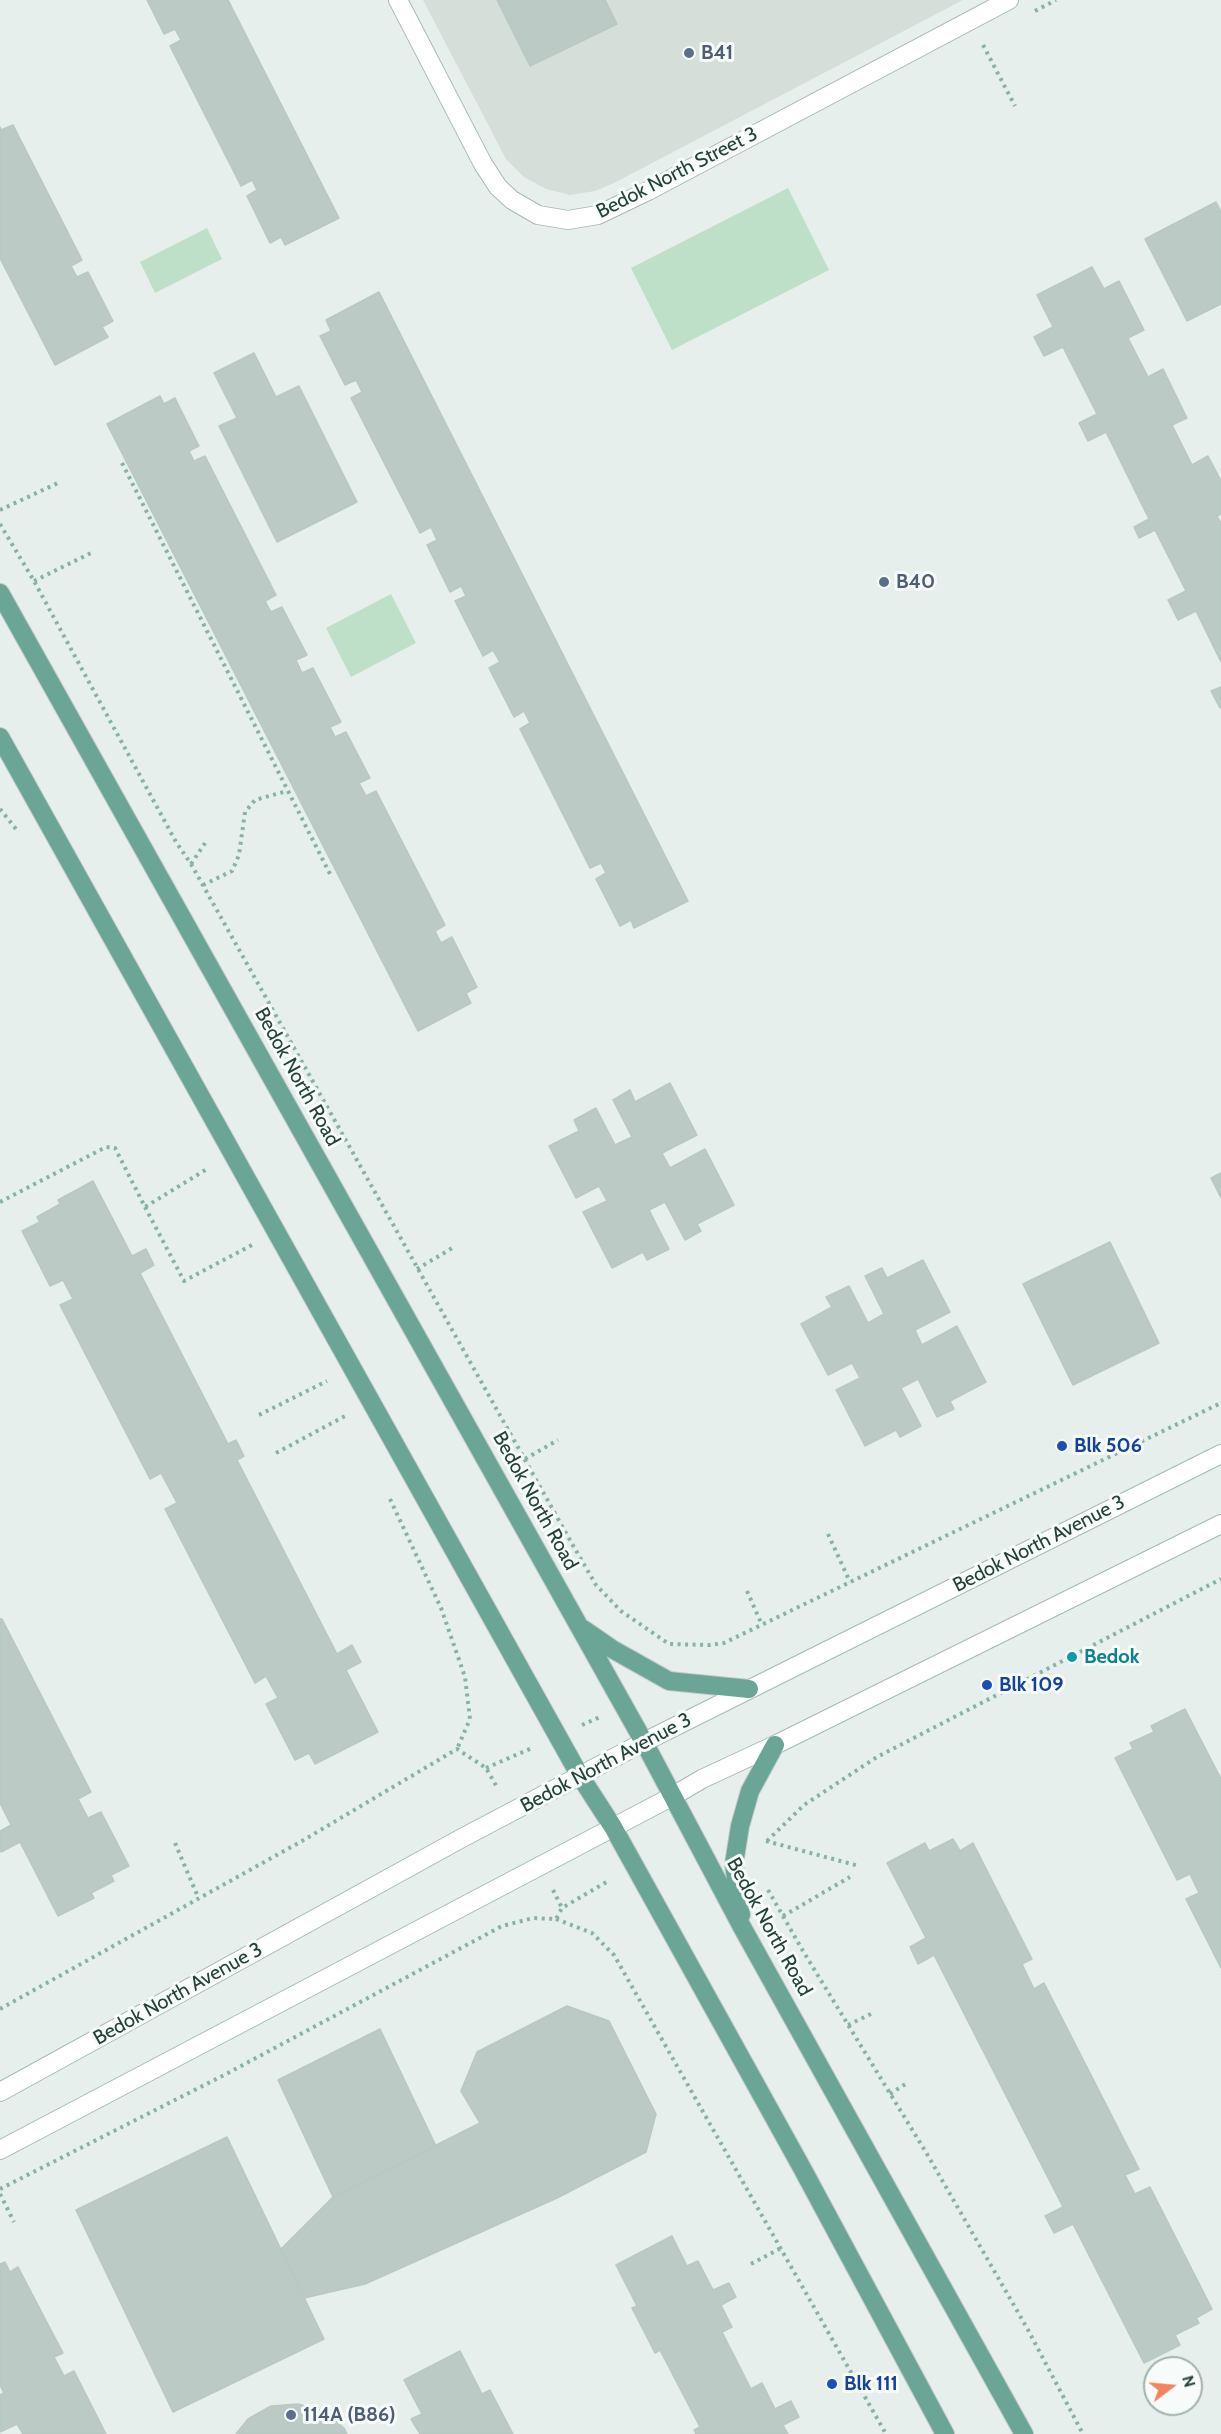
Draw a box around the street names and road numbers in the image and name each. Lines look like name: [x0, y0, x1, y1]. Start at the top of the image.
street label: Bedok North Street 3: [592, 122, 762, 224]
street label: Bedok North Road: [249, 1004, 345, 1150]
street label: Bedok North Road: [487, 1428, 583, 1574]
street label: Bedok North Avenue 3: [949, 1490, 1129, 1598]
street label: Bedok North Avenue 3: [517, 1708, 695, 1818]
street label: Bedok North Road: [721, 1854, 817, 2000]
street label: Bedok North Avenue 3: [89, 1938, 267, 2050]

